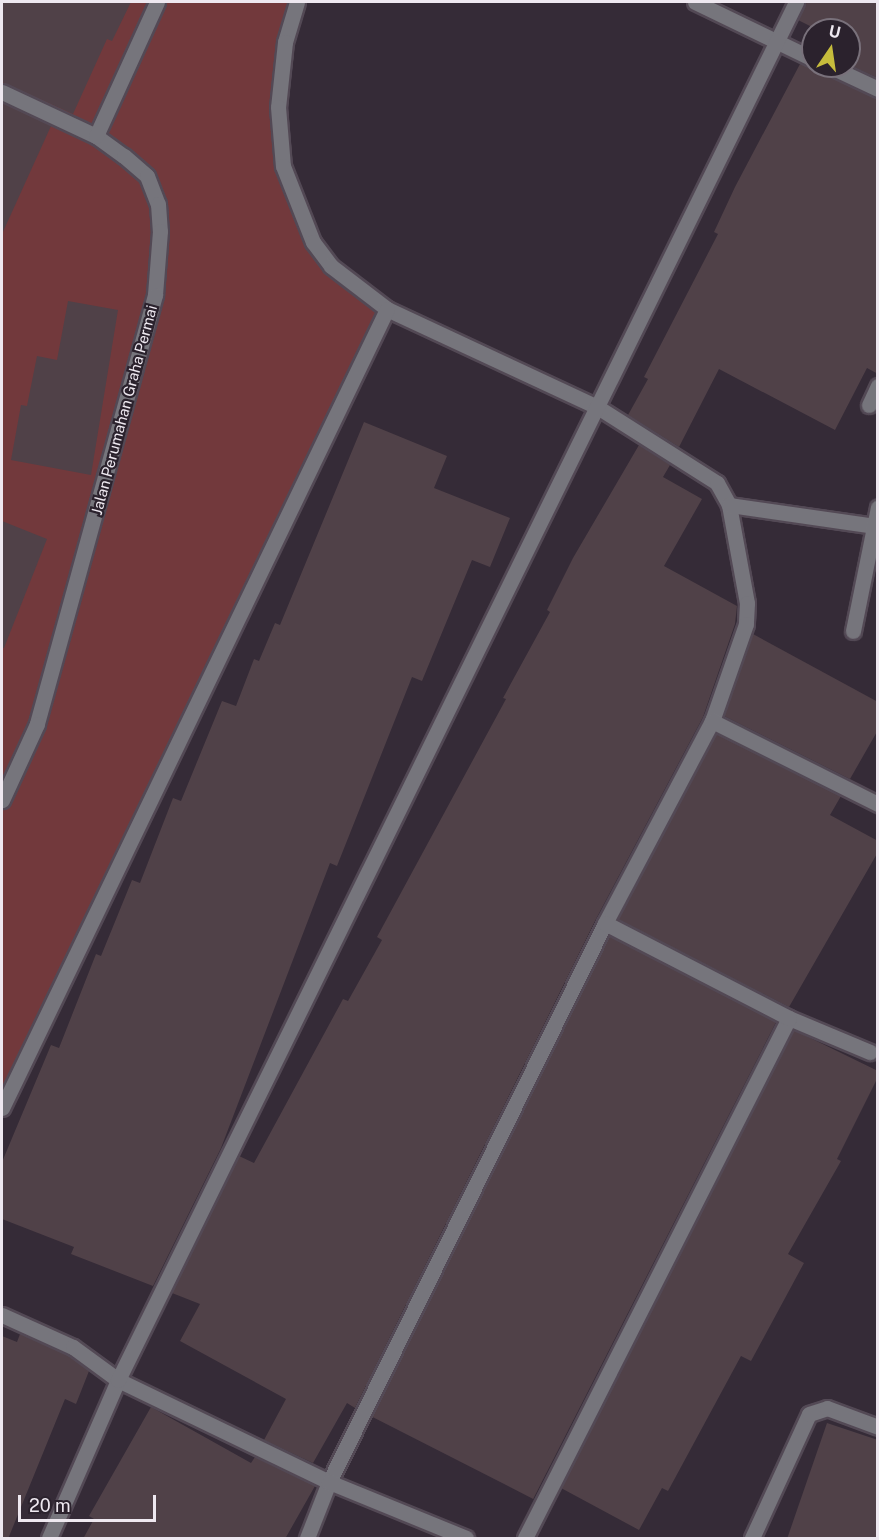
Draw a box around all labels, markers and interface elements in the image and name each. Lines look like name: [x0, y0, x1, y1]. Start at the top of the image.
north arrow: [801, 18, 861, 78]
text: U: [827, 21, 842, 42]
street label: Jalan Perumahan Graha Permai: [87, 303, 161, 517]
scale bar: [21, 1483, 159, 1521]
text: 20 m: [29, 1495, 71, 1516]

